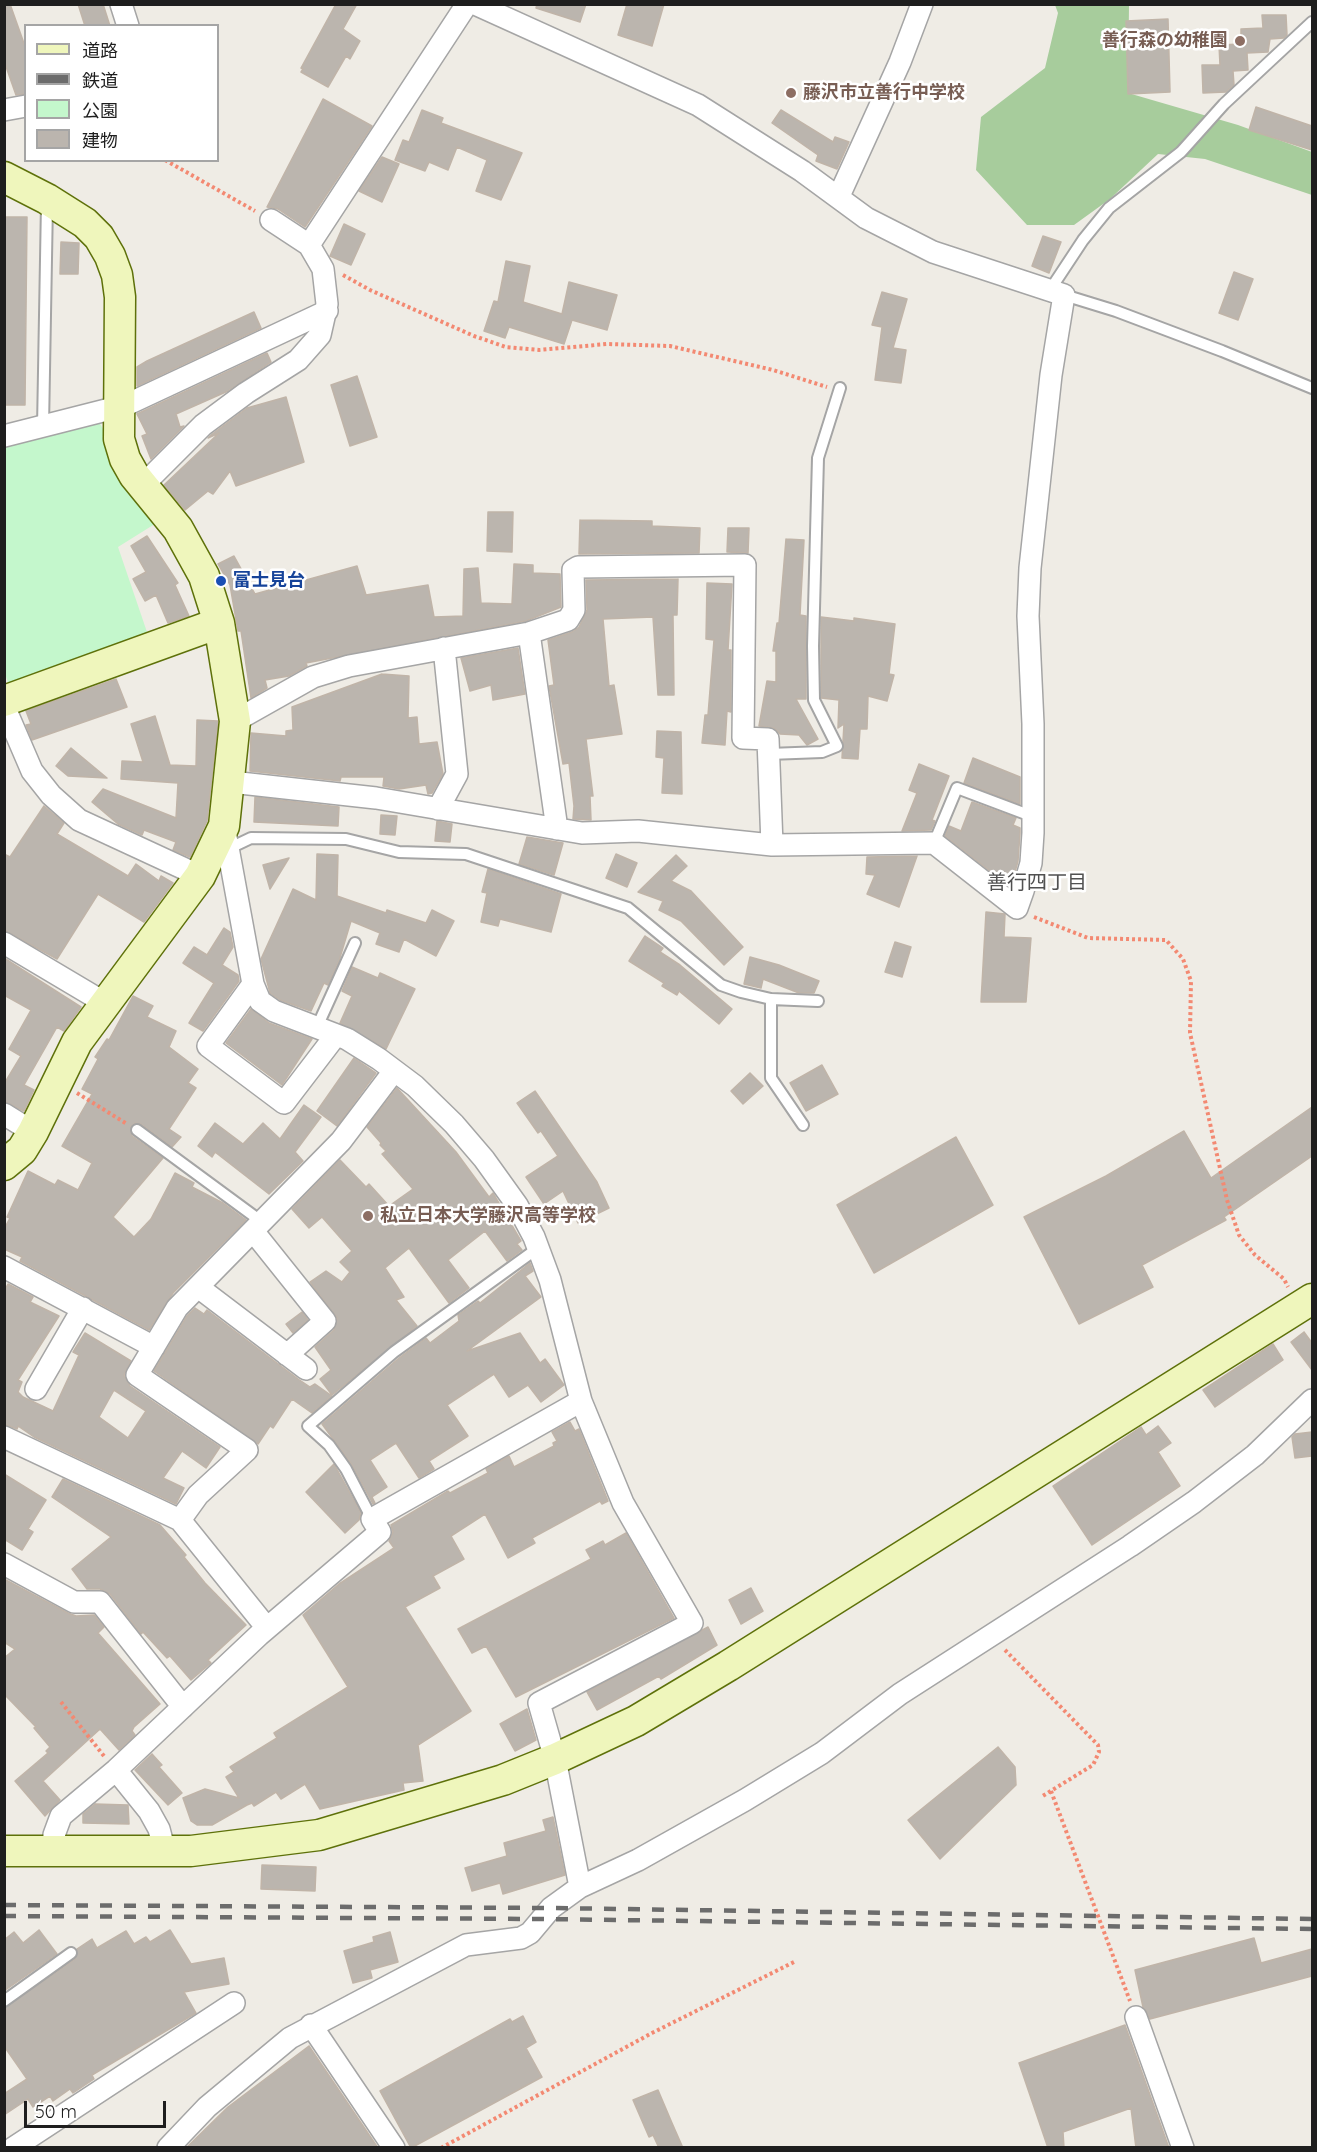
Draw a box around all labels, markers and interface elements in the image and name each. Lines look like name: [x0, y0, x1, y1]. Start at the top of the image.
legend: [24, 24, 219, 162]
place label: 善行森の幼稚園: [1102, 30, 1228, 52]
marker: 善行森の幼稚園: [1233, 34, 1247, 48]
text: 道路: [82, 39, 118, 62]
text: 鉄道: [82, 69, 118, 92]
place label: 藤沢市立善行中学校: [803, 82, 965, 104]
marker: 藤沢市立善行中学校: [784, 86, 798, 100]
text: 公園: [82, 99, 118, 122]
text: 建物: [82, 129, 118, 152]
place label: 富士見台: [233, 570, 305, 592]
marker: 富士見台: [214, 574, 228, 588]
district label: 善行四丁目: [987, 871, 1087, 895]
place label: 私立日本大学藤沢高等学校: [380, 1205, 596, 1227]
marker: 私立日本大学藤沢高等学校: [361, 1209, 375, 1223]
scale bar: [27, 2089, 170, 2127]
text: 50 m: [35, 2100, 77, 2123]

